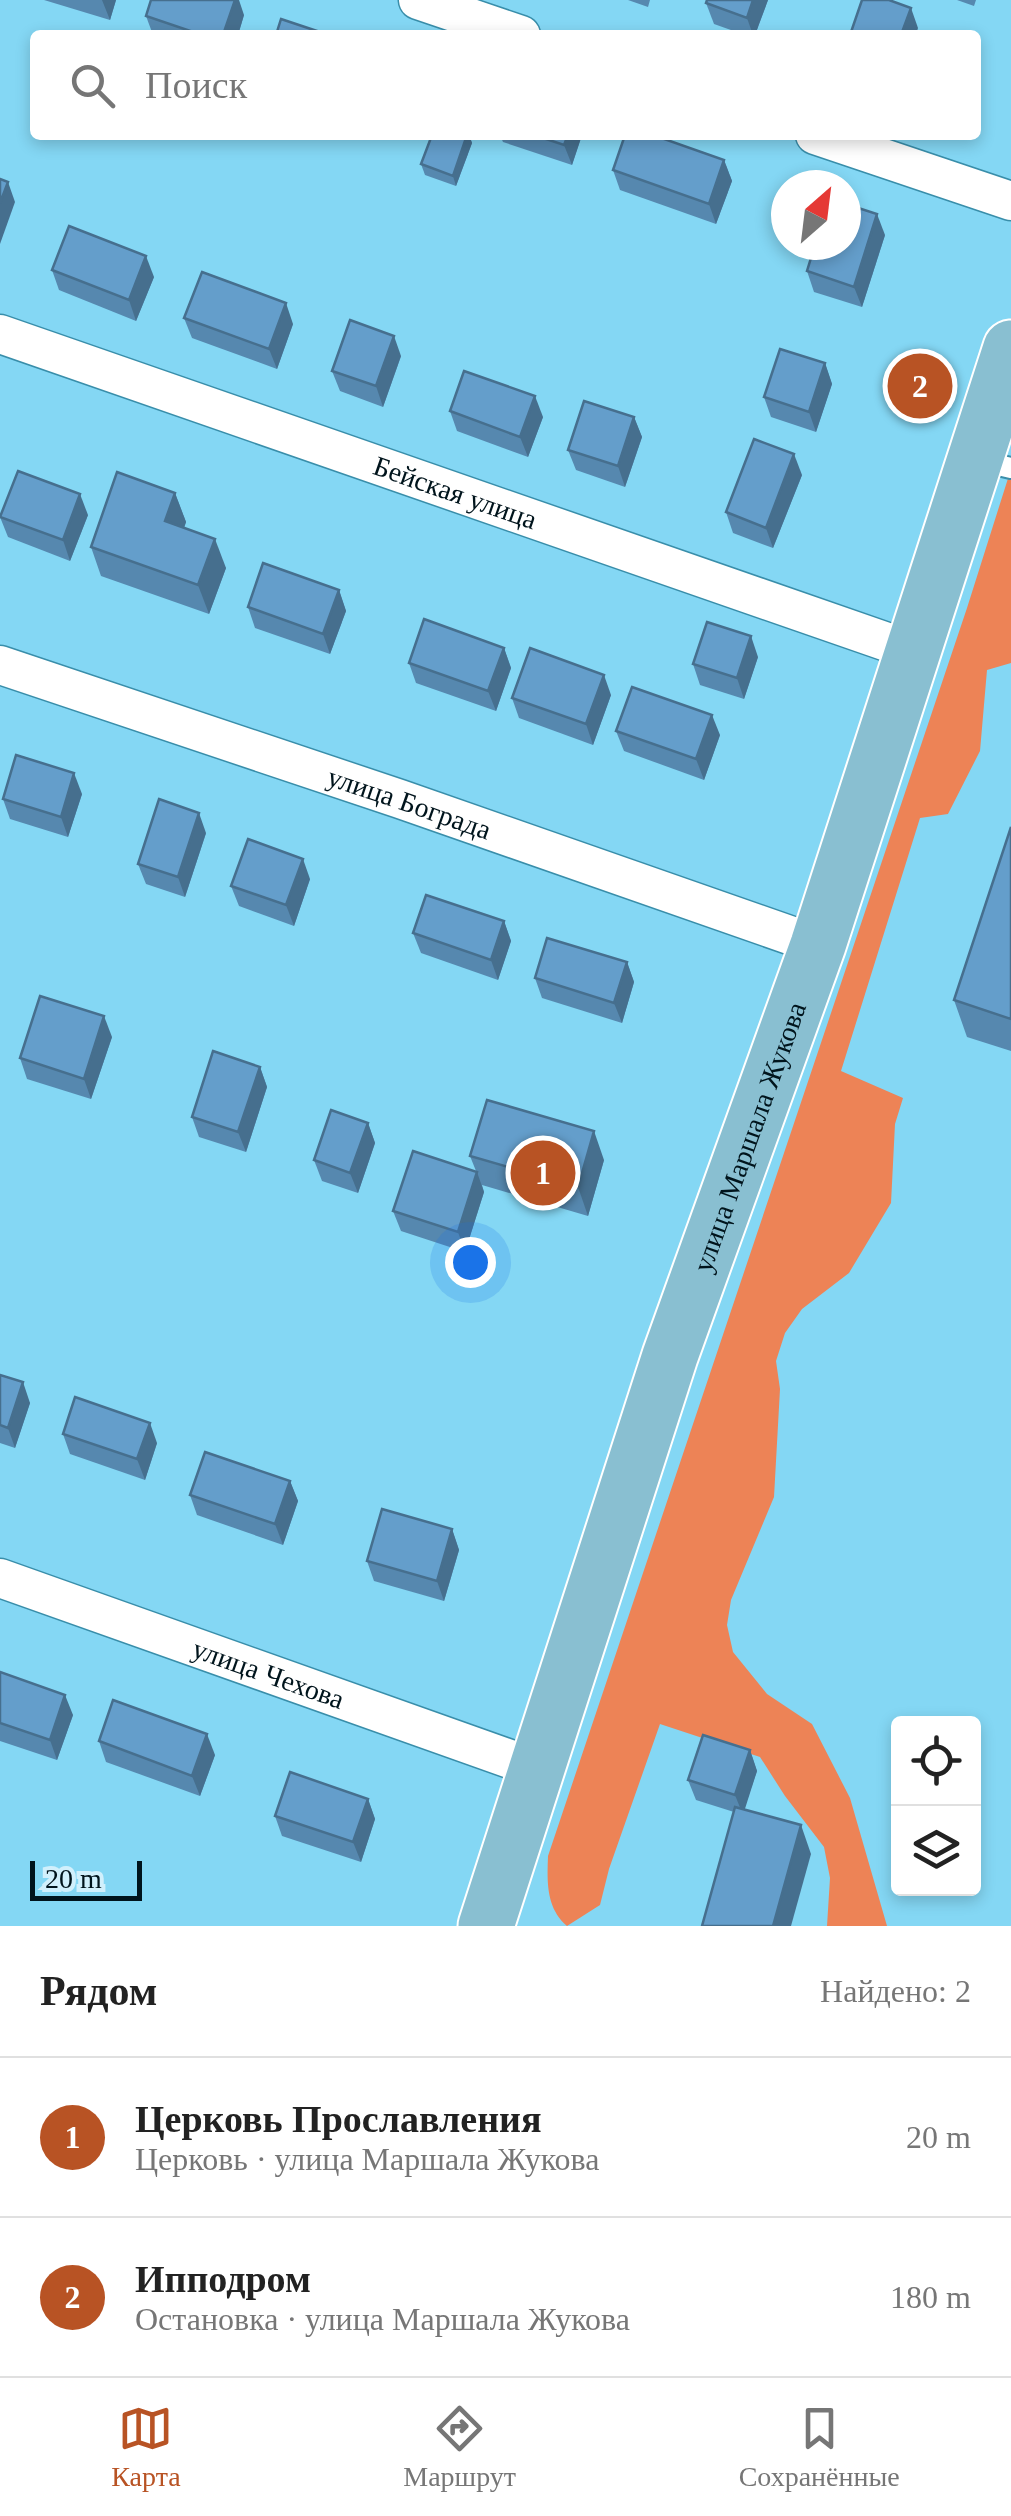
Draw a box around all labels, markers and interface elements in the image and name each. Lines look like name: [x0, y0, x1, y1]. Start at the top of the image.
search box: [30, 30, 981, 140]
icon: search: [65, 58, 120, 113]
text: Поиск: [145, 64, 247, 106]
north arrow: [771, 170, 861, 260]
pin: 2: [888, 348, 952, 424]
street label: Бейская улица: [370, 449, 542, 535]
street label: улица Бограда: [324, 760, 496, 845]
street label: улица Маршала Жукова: [686, 997, 812, 1276]
pin: 1: [510, 1136, 576, 1210]
your location: [445, 1237, 496, 1288]
street label: улица Чехова: [189, 1632, 349, 1715]
map controls: [891, 1716, 981, 1896]
button: locate: [891, 1716, 981, 1806]
button: layers: [891, 1806, 981, 1896]
scale bar: [30, 1856, 142, 1900]
text: 20 m: [45, 1863, 102, 1894]
text: Рядом: [40, 1968, 157, 2014]
text: Найдено: 2: [820, 1973, 971, 2009]
text: Церковь Прославления: [135, 2098, 542, 2140]
text: 1: [65, 2119, 81, 2155]
text: 20 m: [906, 2119, 971, 2155]
text: Церковь · улица Маршала Жукова: [135, 2141, 599, 2177]
text: Ипподром: [135, 2258, 311, 2300]
text: 2: [65, 2279, 81, 2315]
text: 180 m: [890, 2279, 971, 2315]
text: Остановка · улица Маршала Жукова: [135, 2301, 630, 2337]
tab: Карта: [111, 2401, 181, 2493]
tab: Маршрут: [403, 2401, 516, 2493]
tab: Сохранённые: [739, 2401, 900, 2493]

